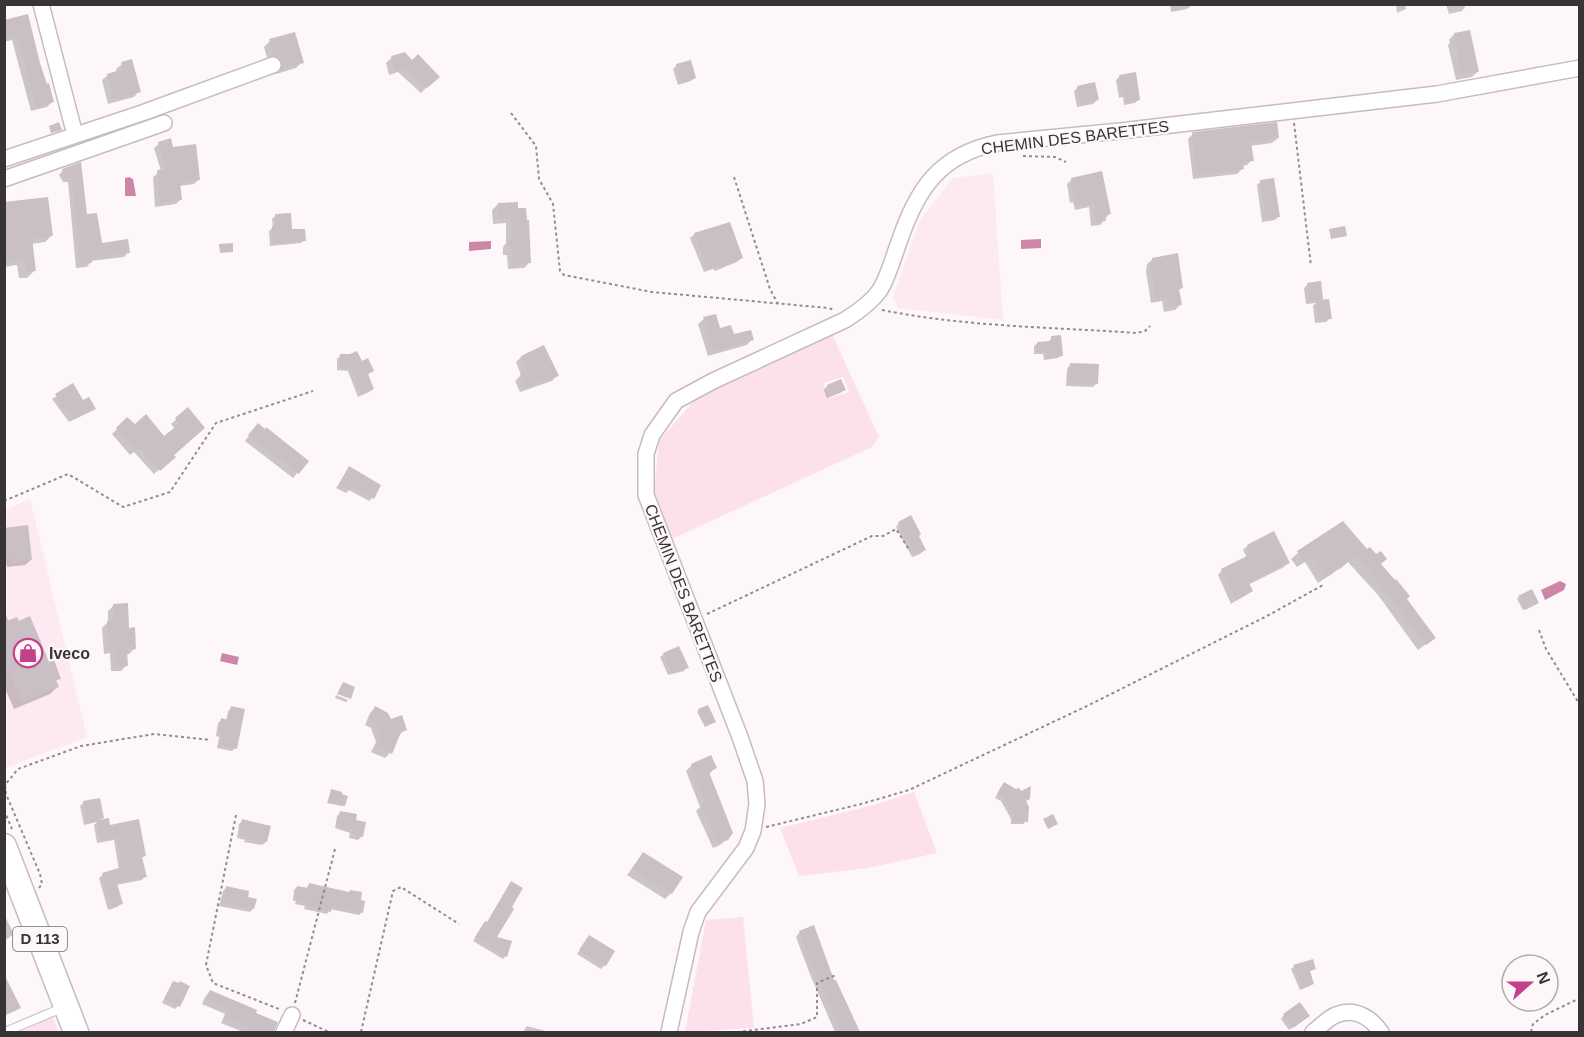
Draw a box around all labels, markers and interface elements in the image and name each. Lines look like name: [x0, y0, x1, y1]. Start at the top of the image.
street label: CHEMIN DES BARETTES: [980, 118, 1170, 157]
street label: CHEMIN DES BARETTES: [642, 502, 725, 685]
shop icon: Iveco: [12, 637, 44, 669]
place label: Iveco: [49, 645, 90, 662]
road number: D 113: [13, 927, 67, 951]
north arrow: [1500, 953, 1560, 1013]
text: N: [1534, 969, 1554, 986]

